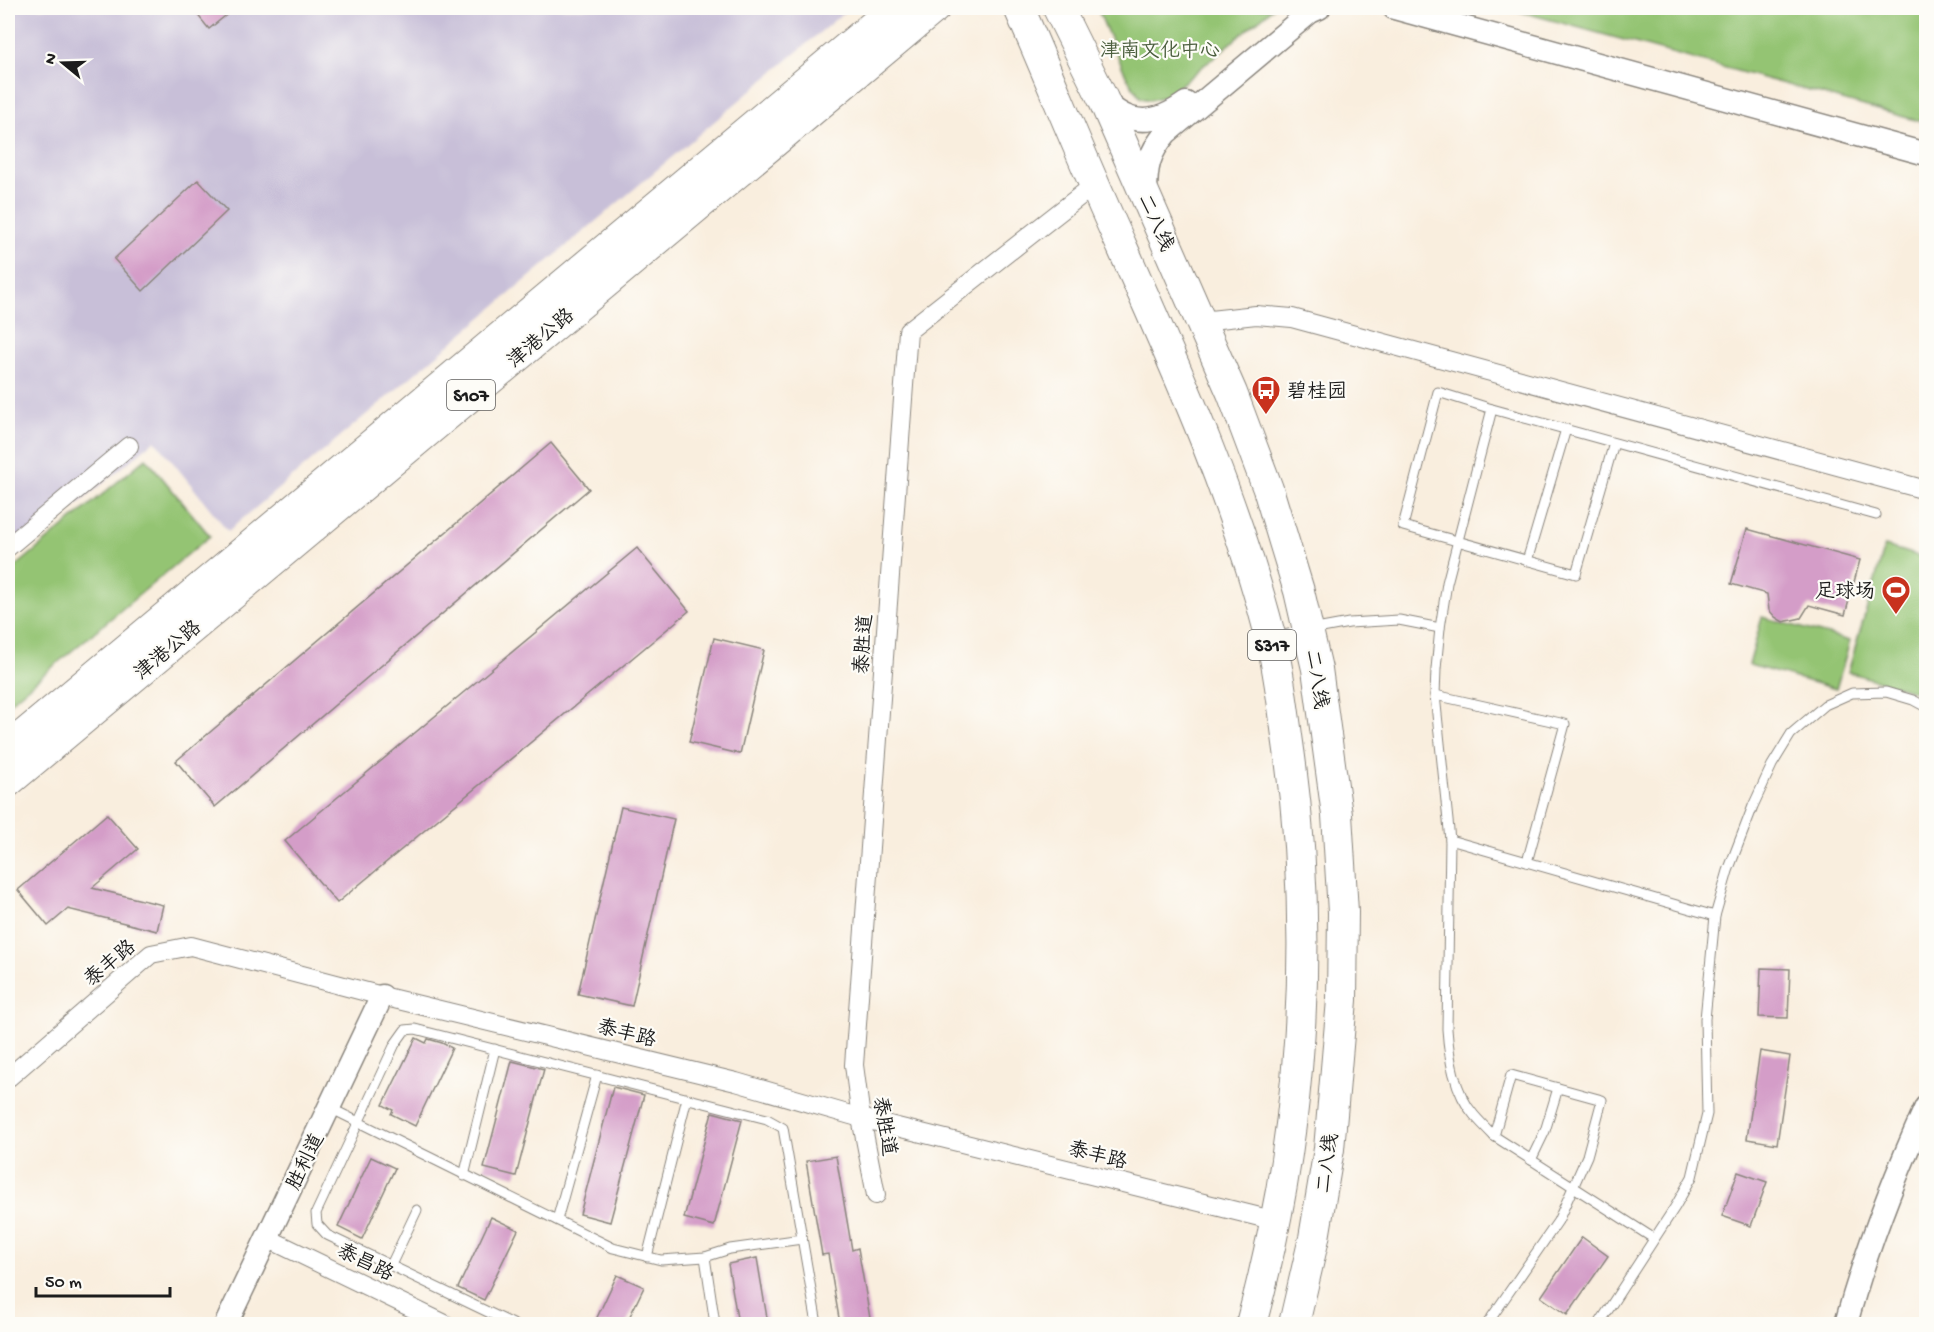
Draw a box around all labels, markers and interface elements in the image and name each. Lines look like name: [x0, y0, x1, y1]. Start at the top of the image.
north arrow: [33, 33, 93, 93]
park label: 津南文化中心: [1100, 39, 1220, 64]
text: N: [41, 51, 63, 67]
street label: 二八线: [1131, 191, 1178, 256]
street label: 津港公路: [503, 303, 581, 374]
bus stop icon: 碧桂园: [1250, 374, 1282, 416]
road number: S107: [447, 380, 495, 410]
place label: 碧桂园: [1287, 380, 1347, 405]
sports icon: 足球场: [1880, 574, 1912, 616]
place label: 足球场: [1815, 580, 1875, 605]
street label: 泰胜道: [850, 613, 879, 675]
street label: 津港公路: [130, 615, 208, 686]
road number: S317: [1248, 630, 1296, 660]
street label: 二八线: [1298, 648, 1333, 711]
street label: 泰丰路: [80, 934, 142, 993]
street label: 泰丰路: [594, 1015, 659, 1054]
street label: 泰胜道: [866, 1095, 901, 1158]
street label: 胜利道: [282, 1130, 331, 1195]
street label: 二八线: [1312, 1132, 1345, 1195]
street label: 泰丰路: [1065, 1137, 1130, 1176]
street label: 泰昌路: [332, 1239, 398, 1288]
scale bar: [36, 1260, 170, 1298]
text: 50 m: [45, 1273, 82, 1294]

